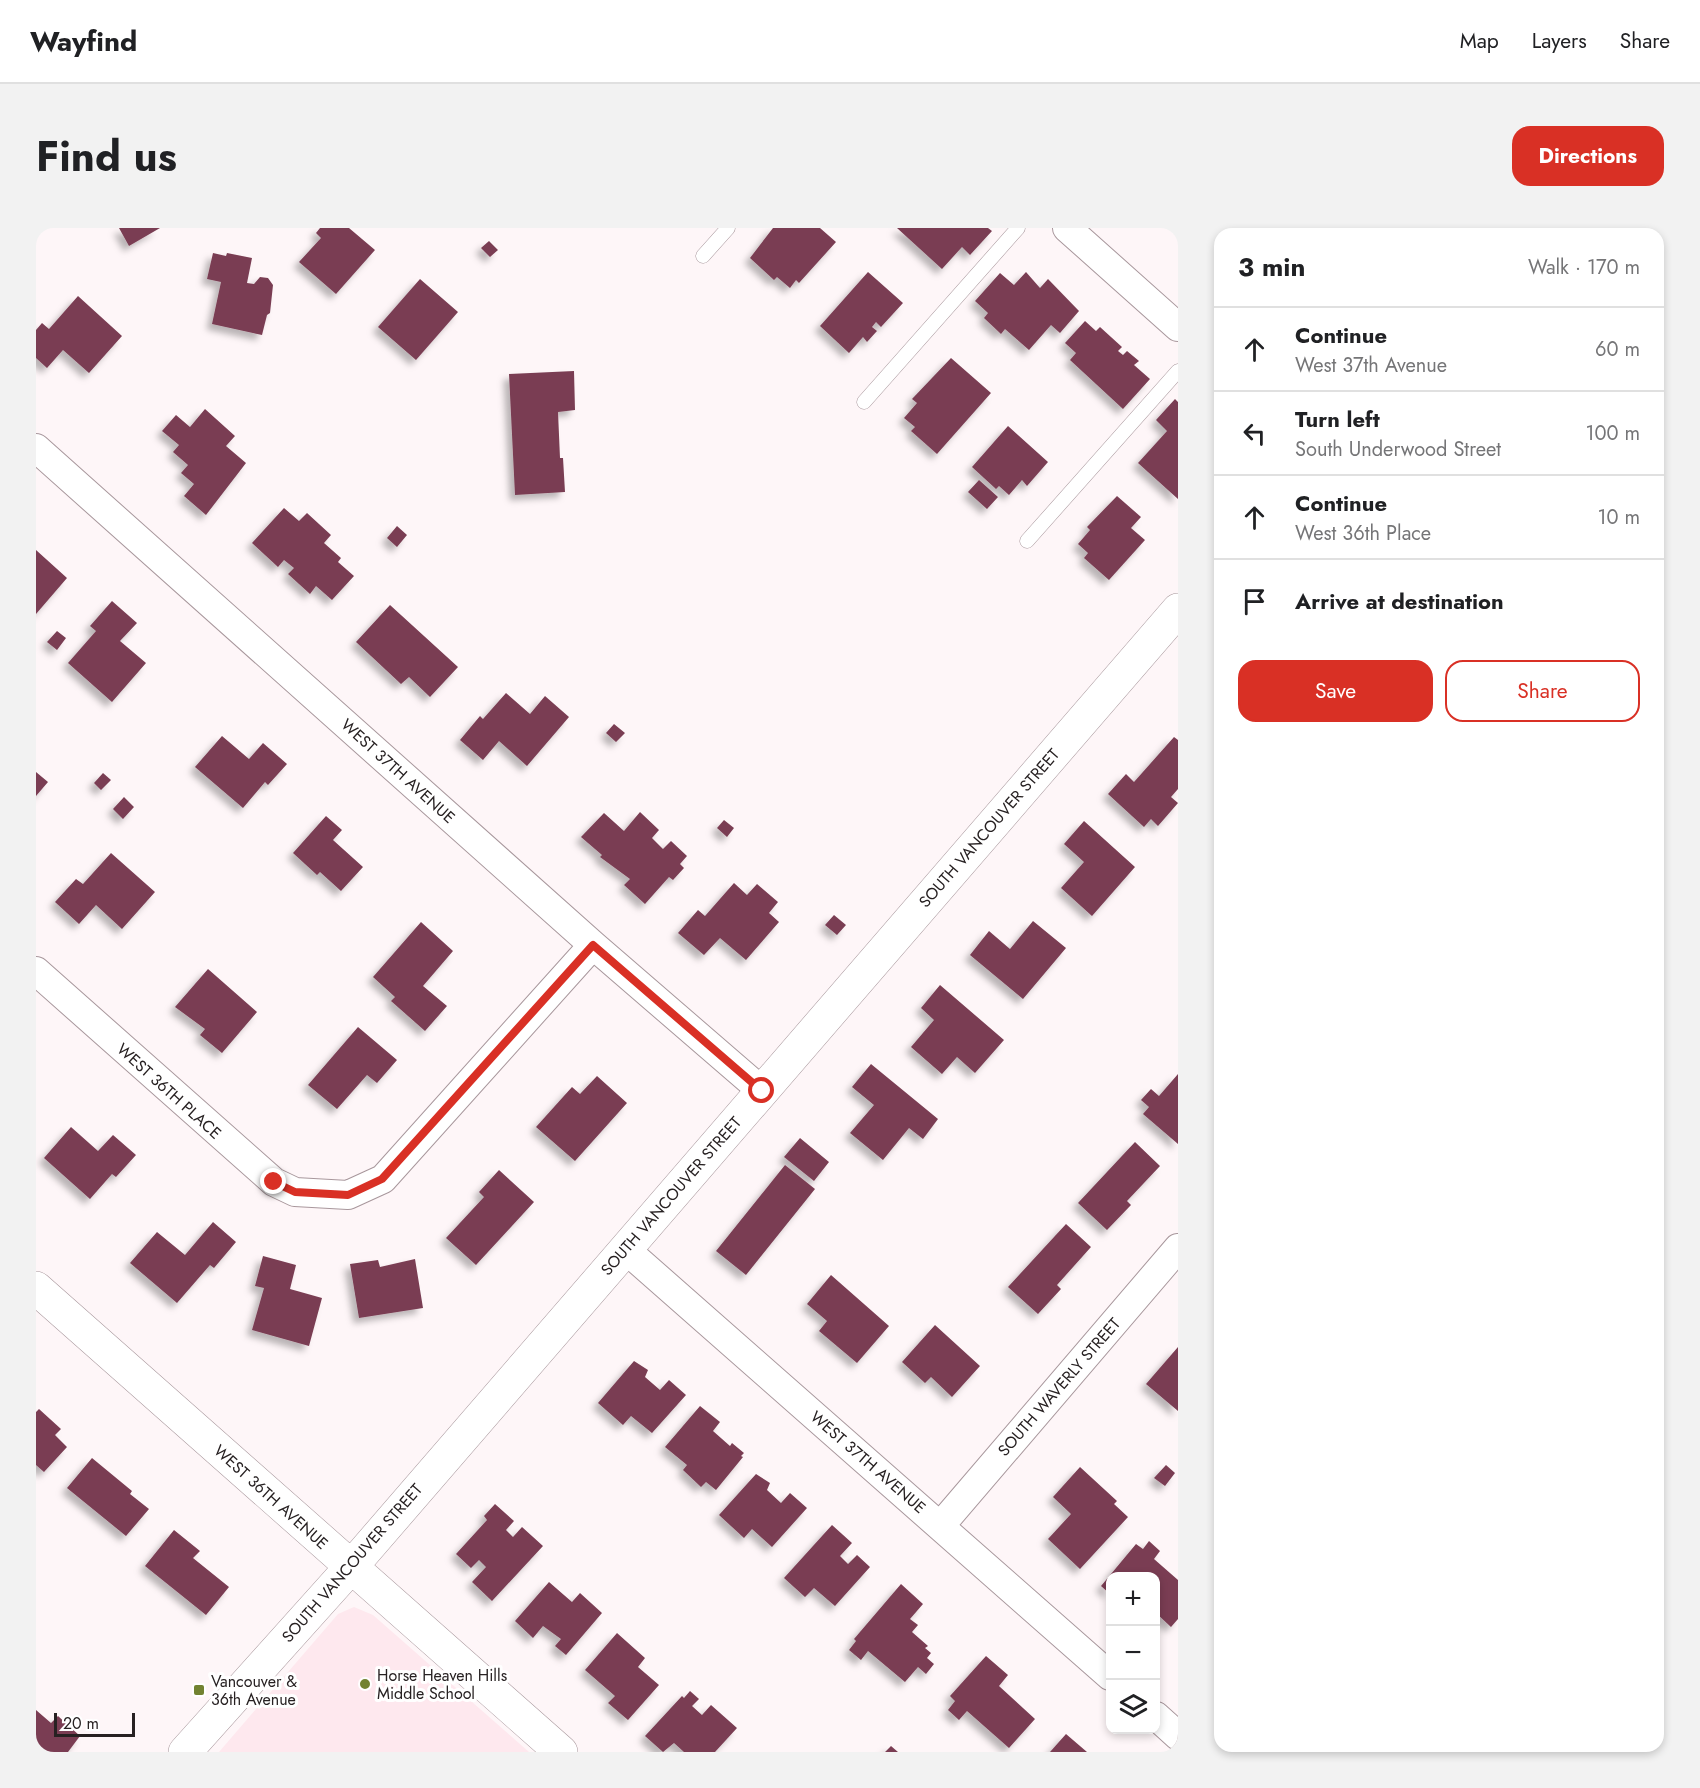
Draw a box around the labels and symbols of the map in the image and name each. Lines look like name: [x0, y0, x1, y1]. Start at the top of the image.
street label: WEST 37TH AVENUE: [336, 713, 460, 829]
street label: SOUTH VANCOUVER STREET: [913, 743, 1065, 913]
street label: WEST 36TH PLACE: [112, 1038, 226, 1144]
route start: [748, 1077, 774, 1103]
street label: SOUTH VANCOUVER STREET: [595, 1111, 747, 1281]
route end: [260, 1168, 286, 1194]
street label: SOUTH WAVERLY STREET: [992, 1312, 1126, 1461]
street label: WEST 37TH AVENUE: [805, 1405, 931, 1519]
street label: WEST 36TH AVENUE: [209, 1439, 333, 1555]
street label: SOUTH VANCOUVER STREET: [276, 1478, 428, 1648]
place label: Horse Heaven Hills Middle School: [377, 1664, 507, 1705]
place label: Vancouver & 36th Avenue: [211, 1670, 297, 1711]
marker: Horse Heaven Hills Middle School: [358, 1677, 372, 1691]
marker: Vancouver & 36th Avenue: [192, 1683, 206, 1697]
scale bar: [54, 1710, 135, 1738]

